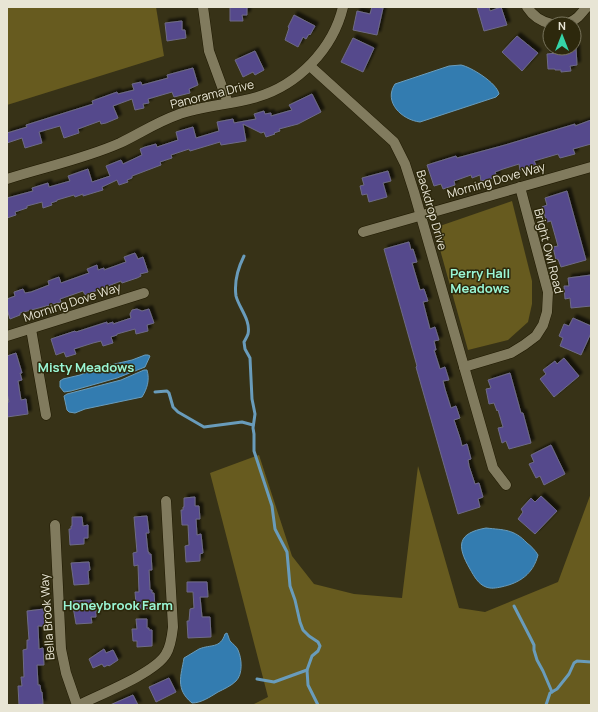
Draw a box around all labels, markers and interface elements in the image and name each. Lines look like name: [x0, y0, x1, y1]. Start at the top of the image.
north arrow: [542, 16, 582, 56]
text: N: [558, 18, 566, 33]
street label: Panorama Drive: [168, 75, 256, 113]
street label: Morning Dove Way: [445, 158, 548, 202]
street label: Backdrop Drive: [412, 168, 452, 252]
street label: Bright Owl Road: [530, 207, 568, 295]
district label: Perry Hall Meadows: [450, 264, 510, 297]
street label: Morning Dove Way: [21, 278, 124, 326]
district label: Misty Meadows: [38, 358, 134, 376]
street label: Bella Brook Way: [35, 573, 58, 661]
district label: Honeybrook Farm: [63, 596, 173, 614]

